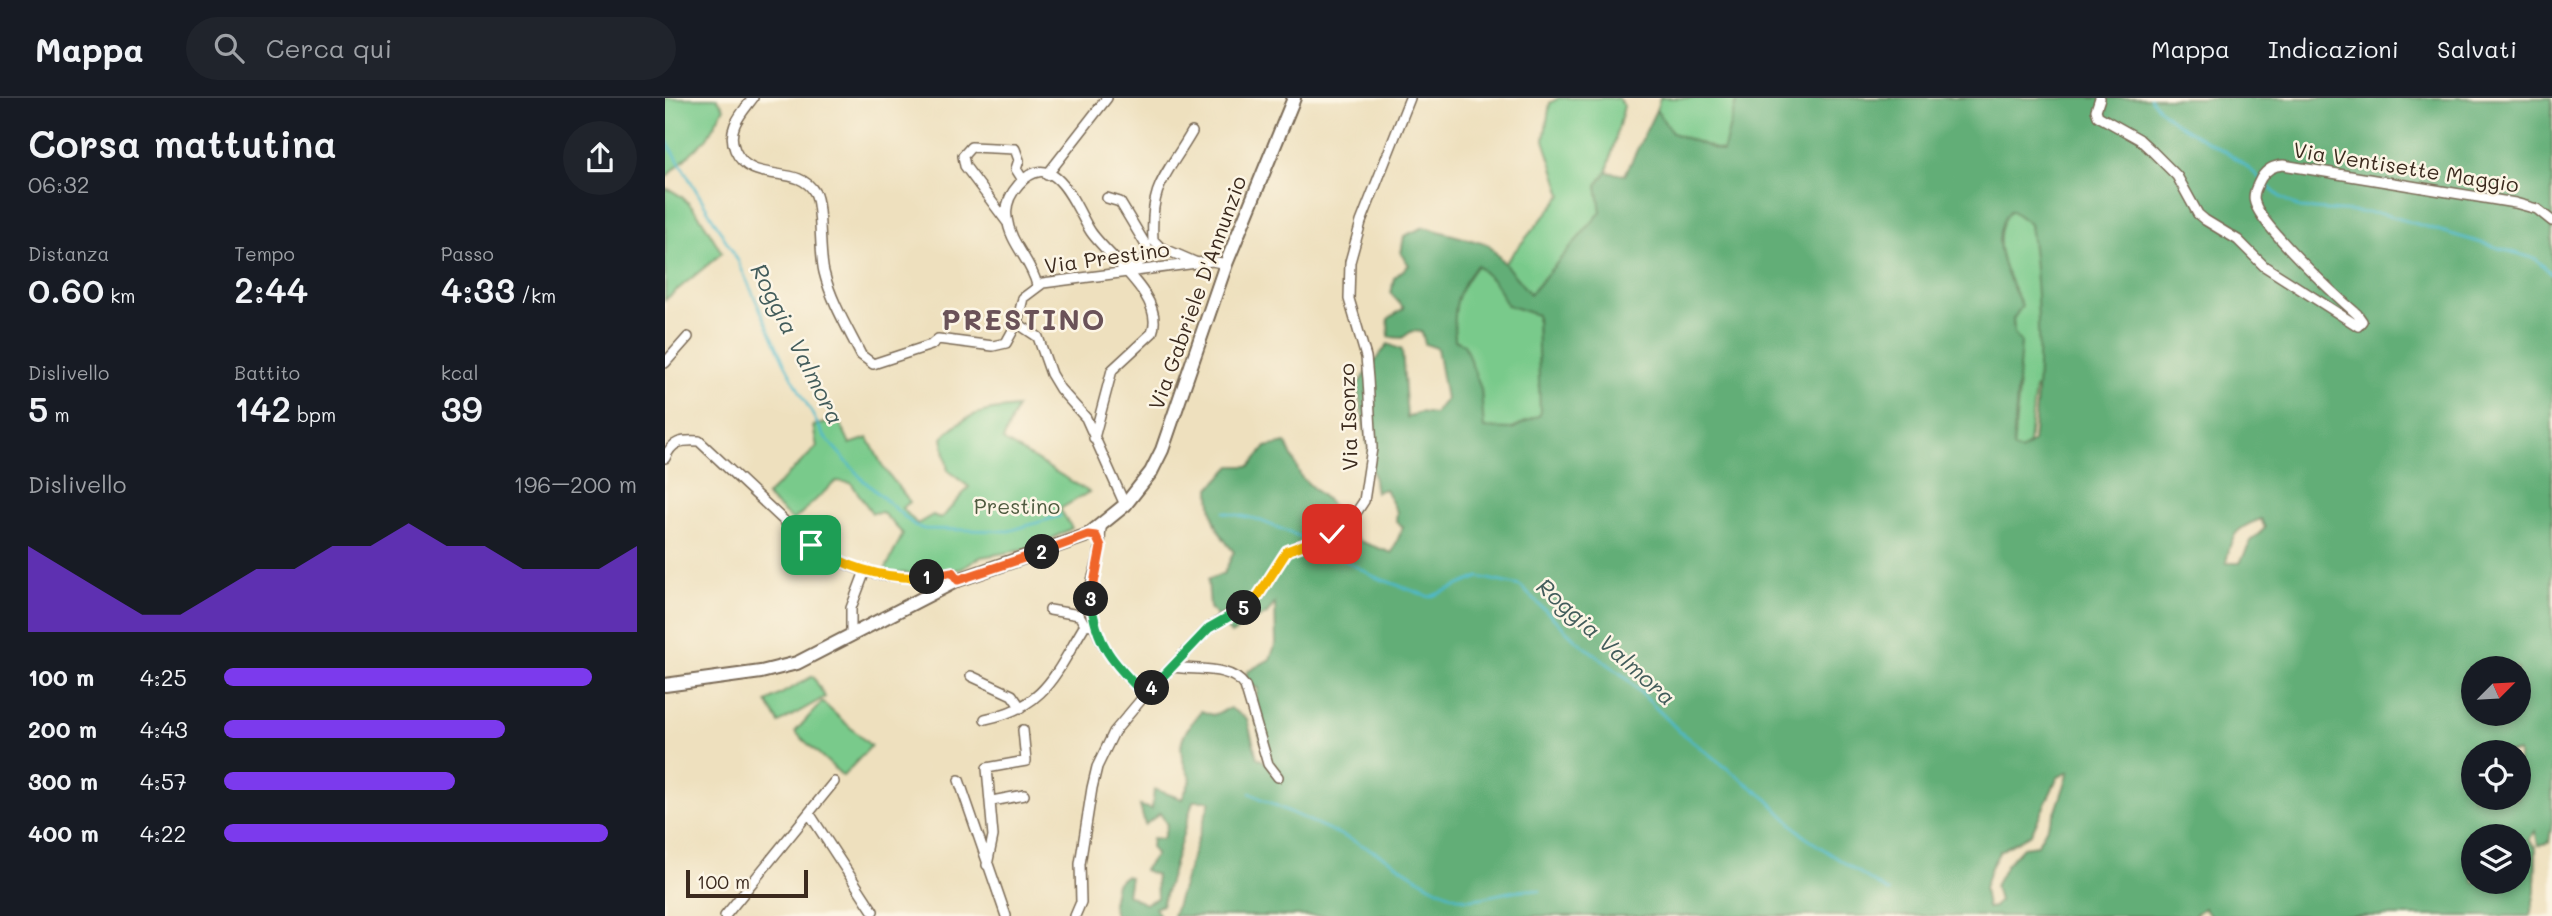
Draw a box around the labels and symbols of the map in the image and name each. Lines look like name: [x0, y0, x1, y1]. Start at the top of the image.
street label: Via Ventisette Maggio: [2292, 135, 2521, 198]
street label: Via Gabriele D'Annunzio: [1142, 172, 1252, 413]
street label: Via Prestino: [1042, 234, 1171, 279]
water label: Roggia Valmora: [744, 258, 851, 429]
district label: PRESTINO: [942, 301, 1106, 337]
street label: Via Isonzo: [1332, 363, 1363, 471]
park label: Prestino: [974, 492, 1060, 519]
pin: [1302, 504, 1362, 564]
pin: [781, 515, 841, 575]
pin: 2: [1025, 534, 1059, 570]
pin: 1: [909, 560, 945, 594]
water label: Roggia Valmora: [1531, 571, 1683, 712]
pin: 3: [1073, 582, 1109, 616]
pin: 5: [1227, 590, 1261, 626]
north arrow: [2461, 656, 2531, 726]
pin: 4: [1135, 670, 1169, 706]
scale bar: [686, 867, 809, 899]

